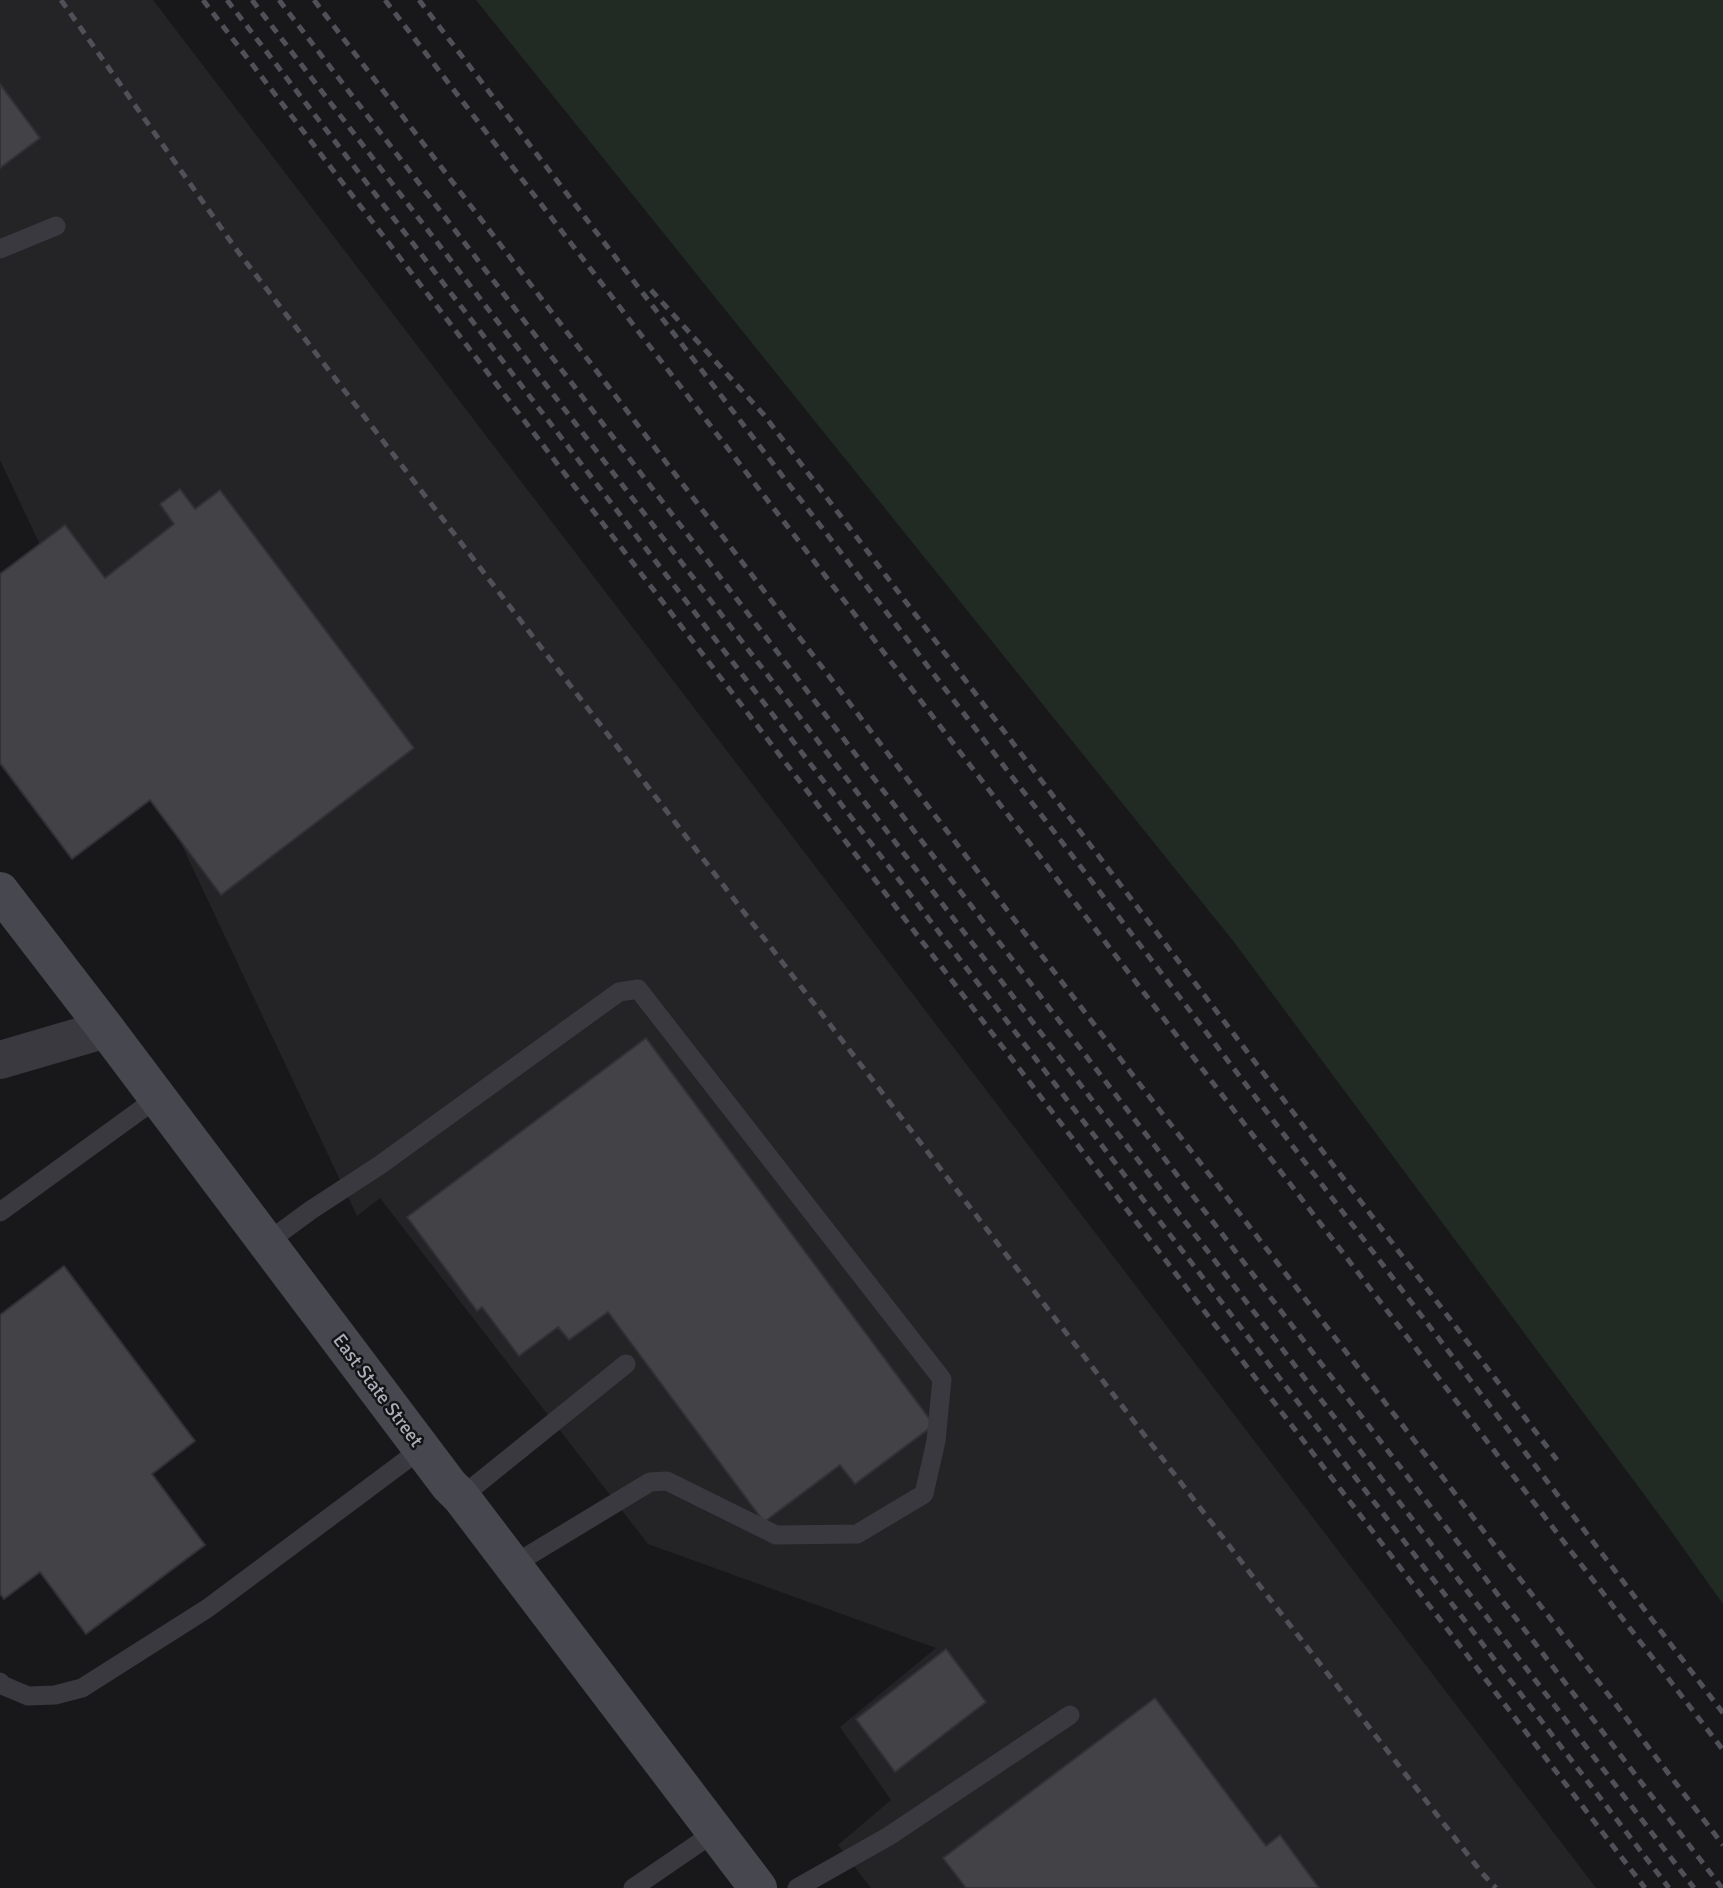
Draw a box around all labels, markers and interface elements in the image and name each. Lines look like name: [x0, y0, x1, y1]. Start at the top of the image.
street label: East State Street: [327, 1330, 427, 1452]

